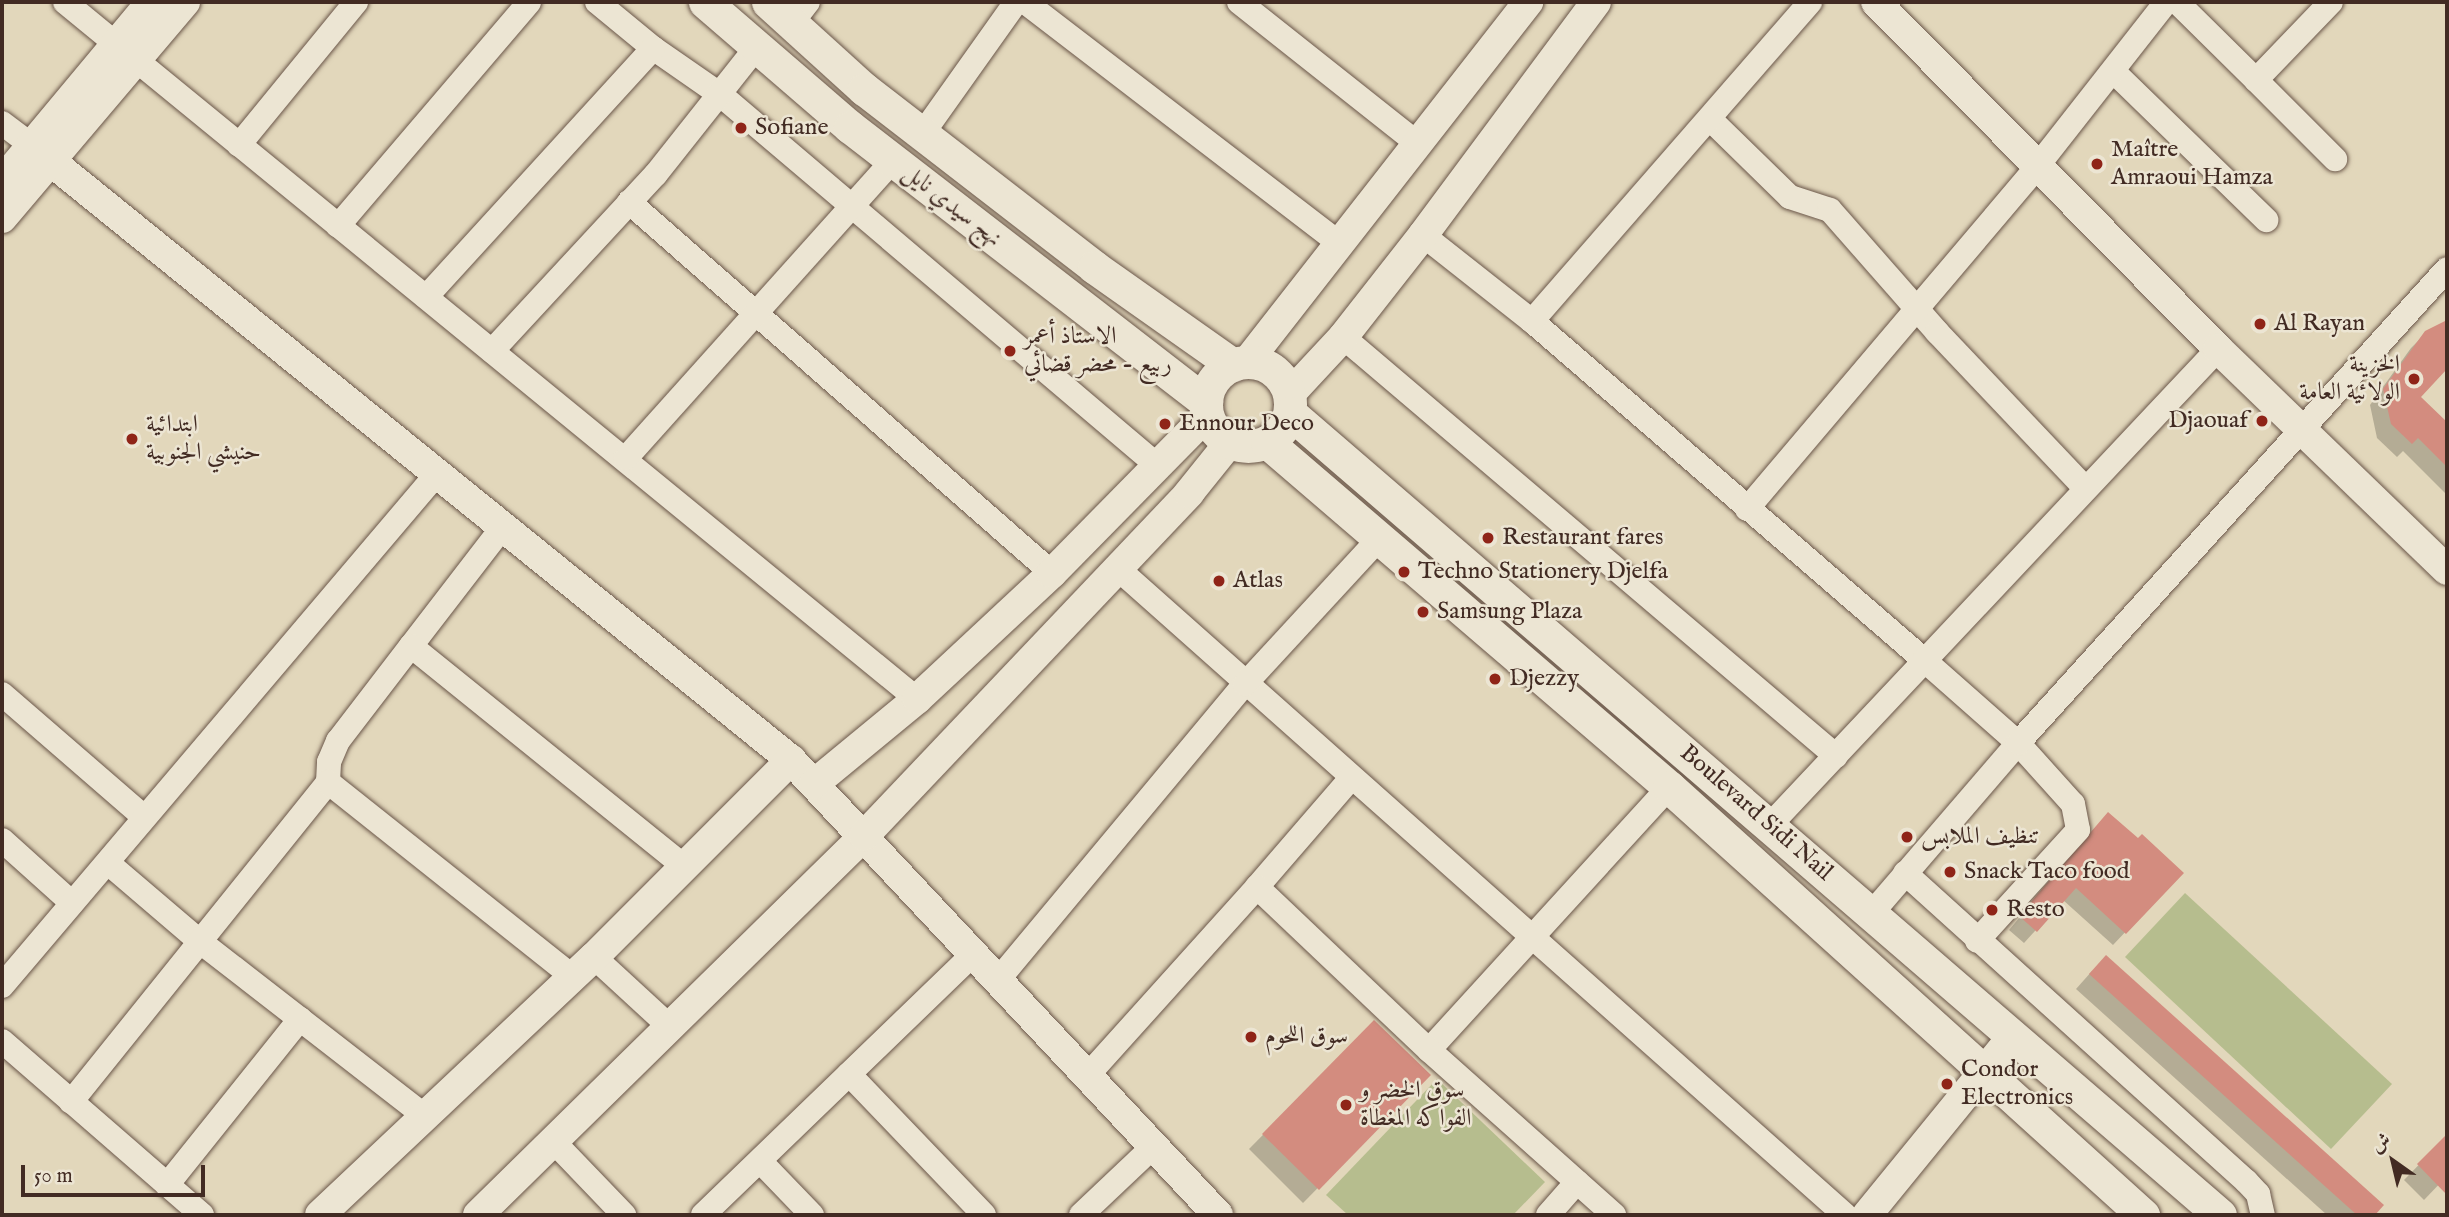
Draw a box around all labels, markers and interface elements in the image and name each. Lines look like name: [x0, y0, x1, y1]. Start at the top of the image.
place label: Sofiane: [755, 114, 828, 142]
marker: Sofiane: [733, 120, 749, 136]
place label: Maître Amraoui Hamza: [2111, 136, 2273, 192]
marker: Maître Amraoui Hamza: [2089, 156, 2105, 172]
street label: نهج سيدي نايل: [897, 158, 1007, 254]
place label: Al Rayan: [2274, 310, 2365, 338]
marker: Al Rayan: [2252, 316, 2268, 332]
place label: الاستاذ أعمر ربيع - محضر قضائي: [1024, 323, 1172, 379]
marker: الاستاذ أعمر ربيع - محضر قضائي: [1002, 343, 1018, 359]
place label: الخزينة الولائية العامة: [2299, 351, 2400, 407]
marker: الخزينة الولائية العامة: [2406, 371, 2422, 387]
place label: Djaouaf: [2168, 407, 2248, 435]
place label: Ennour Deco: [1179, 410, 1314, 438]
place label: ابتدائية حنيشي الجنوبية: [146, 411, 261, 467]
marker: Djaouaf: [2254, 413, 2270, 429]
marker: Ennour Deco: [1157, 416, 1173, 432]
marker: ابتدائية حنيشي الجنوبية: [124, 431, 140, 447]
place label: Restaurant fares: [1502, 524, 1663, 552]
marker: Restaurant fares: [1480, 530, 1496, 546]
place label: Techno Stationery Djelfa: [1418, 558, 1668, 586]
marker: Techno Stationery Djelfa: [1396, 564, 1412, 580]
place label: Atlas: [1233, 567, 1283, 595]
marker: Atlas: [1211, 573, 1227, 589]
place label: Samsung Plaza: [1437, 598, 1582, 626]
marker: Samsung Plaza: [1415, 604, 1431, 620]
place label: Djezzy: [1509, 665, 1579, 693]
marker: Djezzy: [1487, 671, 1503, 687]
street label: Boulevard Sidi Nail: [1674, 739, 1838, 887]
place label: تنظيف الملابس: [1921, 823, 2040, 851]
marker: تنظيف الملابس: [1899, 829, 1915, 845]
place label: Snack Taco food: [1964, 858, 2130, 886]
marker: Snack Taco food: [1942, 864, 1958, 880]
place label: Resto: [2006, 896, 2065, 924]
marker: Resto: [1984, 902, 2000, 918]
place label: سوق اللحوم: [1265, 1023, 1348, 1051]
marker: سوق اللحوم: [1243, 1029, 1259, 1045]
place label: Condor Electronics: [1961, 1056, 2073, 1112]
marker: Condor Electronics: [1939, 1076, 1955, 1092]
place label: سوق الخضر و الفواكه المغطاة: [1360, 1077, 1472, 1133]
marker: سوق الخضر و الفواكه المغطاة: [1338, 1097, 1354, 1113]
north arrow: [2358, 1126, 2428, 1196]
text: ش: [2367, 1128, 2396, 1159]
scale bar: [24, 1150, 208, 1194]
text: 50 m: [34, 1163, 73, 1190]

